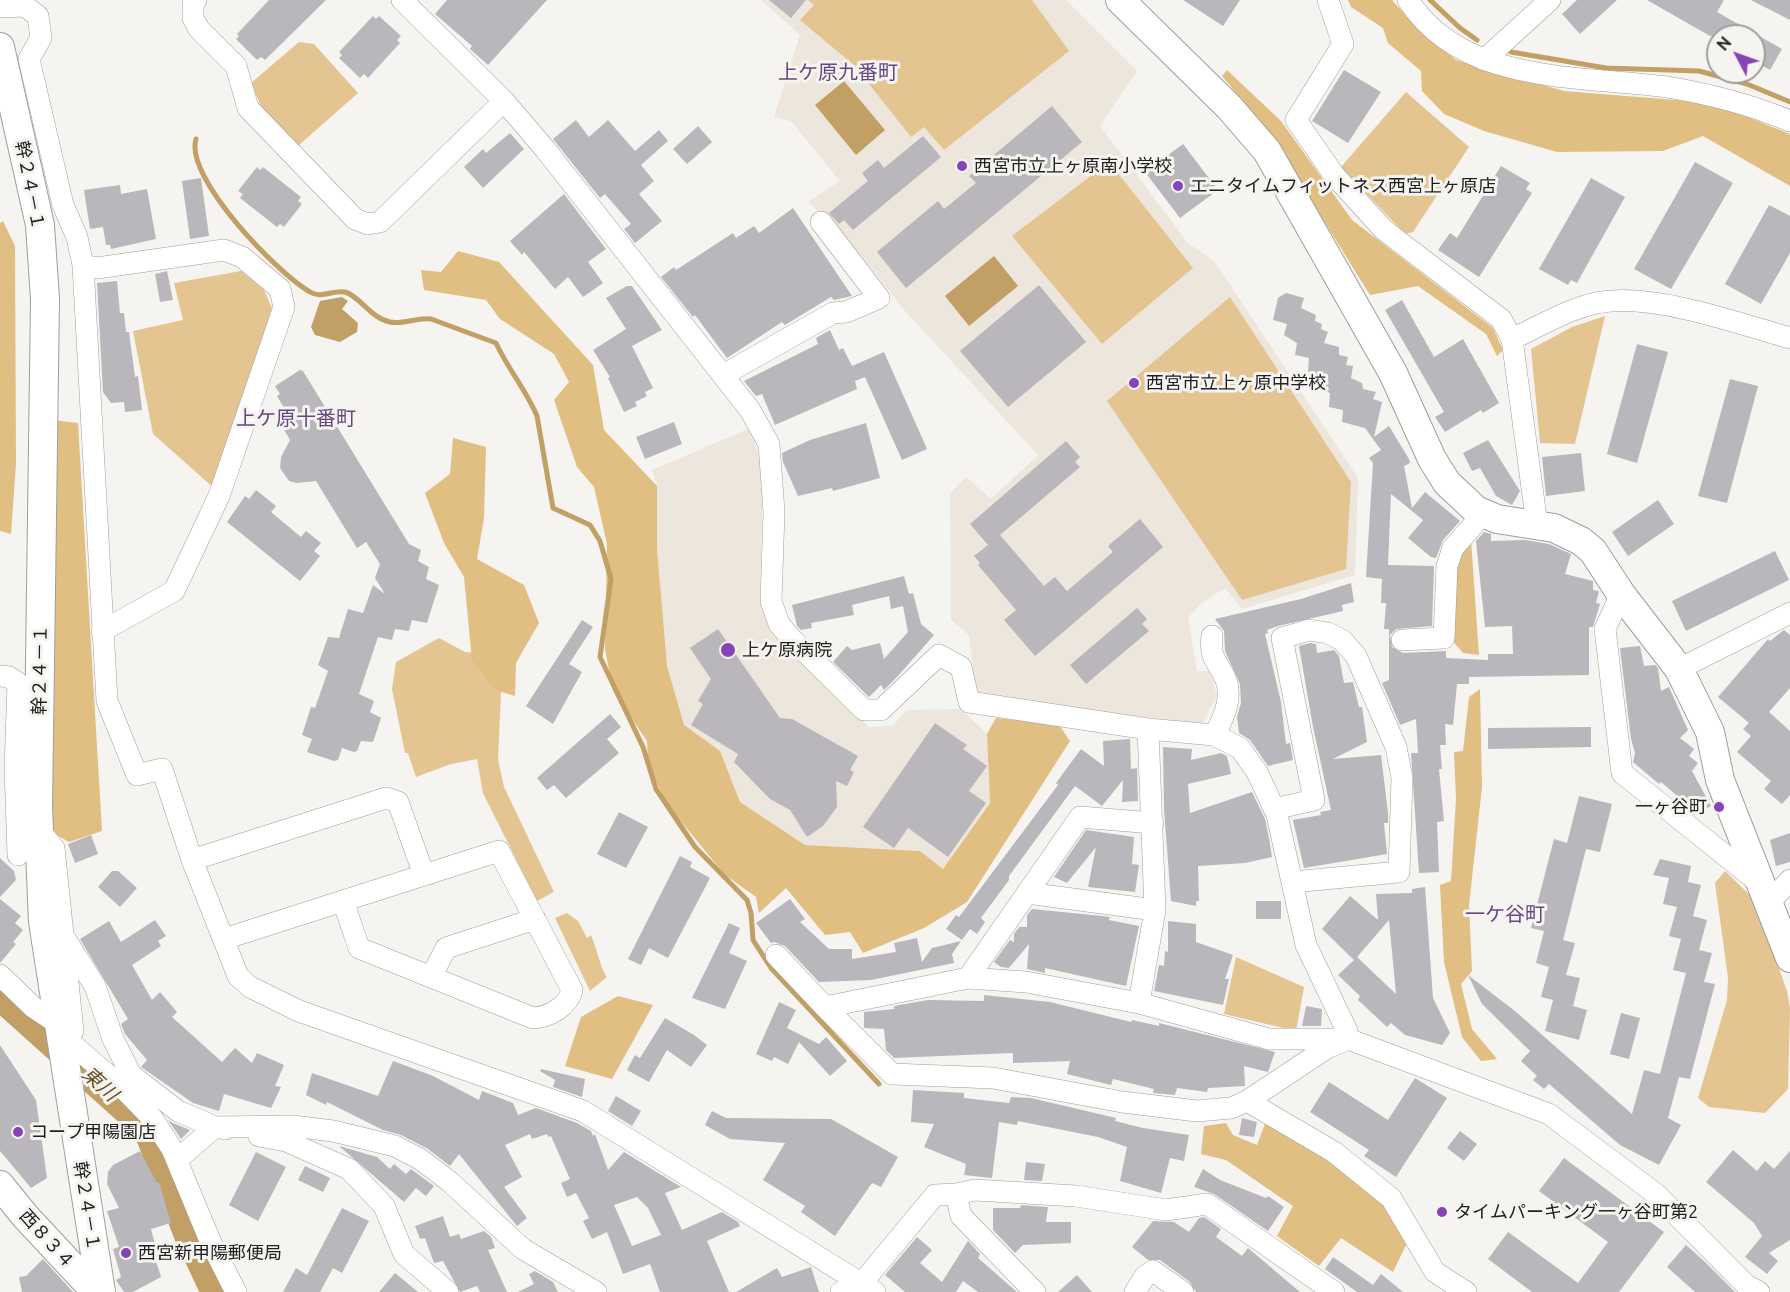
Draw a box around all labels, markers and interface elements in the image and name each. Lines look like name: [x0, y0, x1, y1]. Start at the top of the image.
north arrow: [1706, 24, 1766, 84]
text: N: [1713, 33, 1735, 54]
district label: 上ケ原九番町: [778, 60, 898, 84]
street label: 幹２４－１: [11, 139, 49, 231]
place label: 西宮市立上ヶ原南小学校: [974, 155, 1172, 177]
marker: 西宮市立上ヶ原南小学校: [955, 159, 969, 173]
place label: エニタイムフィットネス西宮上ヶ原店: [1190, 175, 1496, 197]
marker: エニタイムフィットネス西宮上ヶ原店: [1171, 179, 1185, 193]
place label: 西宮市立上ヶ原中学校: [1146, 372, 1326, 394]
marker: 西宮市立上ヶ原中学校: [1127, 376, 1141, 390]
district label: 上ケ原十番町: [236, 406, 356, 430]
street label: 幹２４－１: [28, 625, 52, 715]
place label: 上ケ原病院: [742, 639, 832, 661]
marker: 上ケ原病院: [719, 641, 737, 659]
place label: 一ヶ谷町: [1635, 796, 1707, 818]
marker: 一ヶ谷町: [1712, 800, 1726, 814]
district label: 一ケ谷町: [1465, 902, 1545, 926]
water label: 東川: [77, 1062, 123, 1106]
place label: コープ甲陽園店: [30, 1121, 156, 1143]
marker: コープ甲陽園店: [11, 1125, 25, 1139]
street label: 幹２４－１: [69, 1160, 105, 1252]
place label: タイムパーキング一ヶ谷町第2: [1454, 1201, 1698, 1223]
street label: 西８３４: [15, 1205, 79, 1273]
marker: タイムパーキング一ヶ谷町第2: [1435, 1205, 1449, 1219]
place label: 西宮新甲陽郵便局: [138, 1242, 282, 1264]
marker: 西宮新甲陽郵便局: [119, 1246, 133, 1260]

